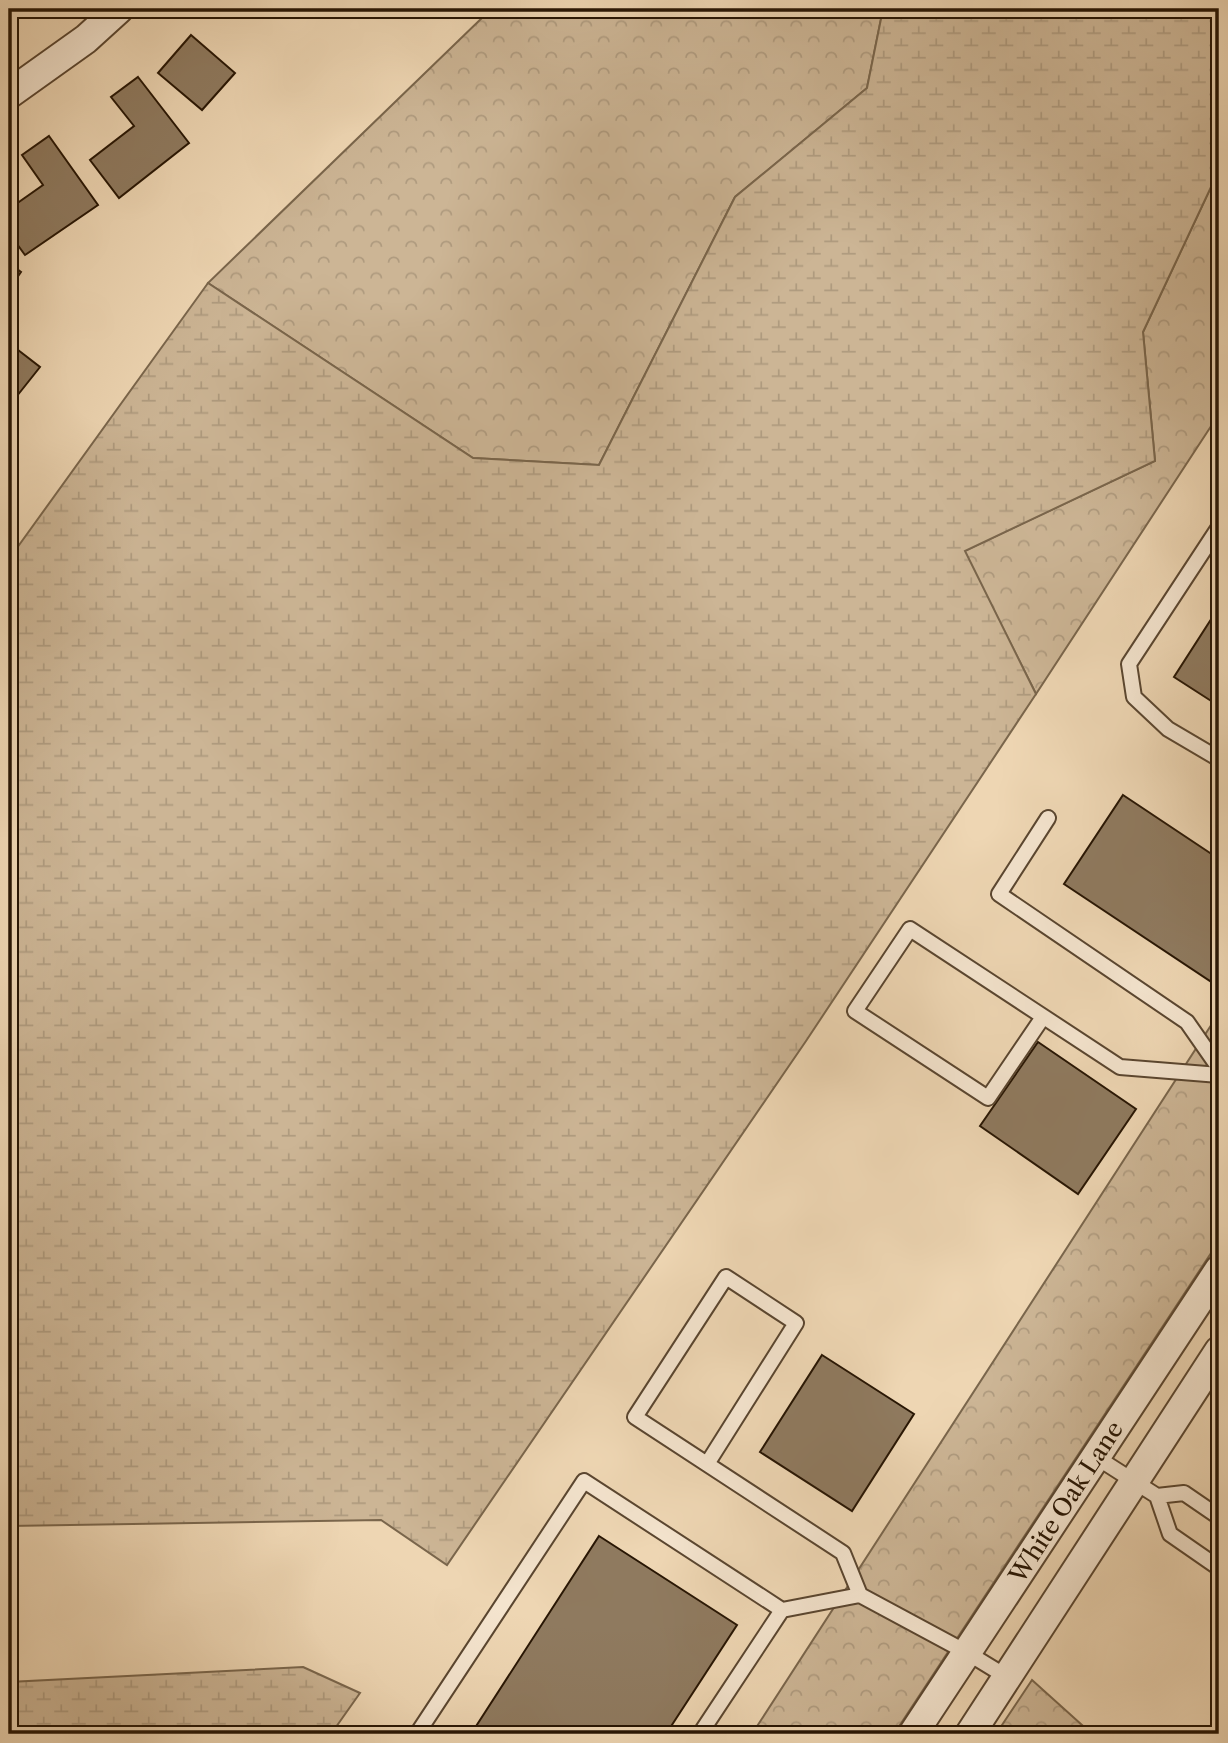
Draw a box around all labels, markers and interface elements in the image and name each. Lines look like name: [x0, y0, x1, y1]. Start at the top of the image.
street label: White Oak Lane: [1002, 1416, 1129, 1589]

